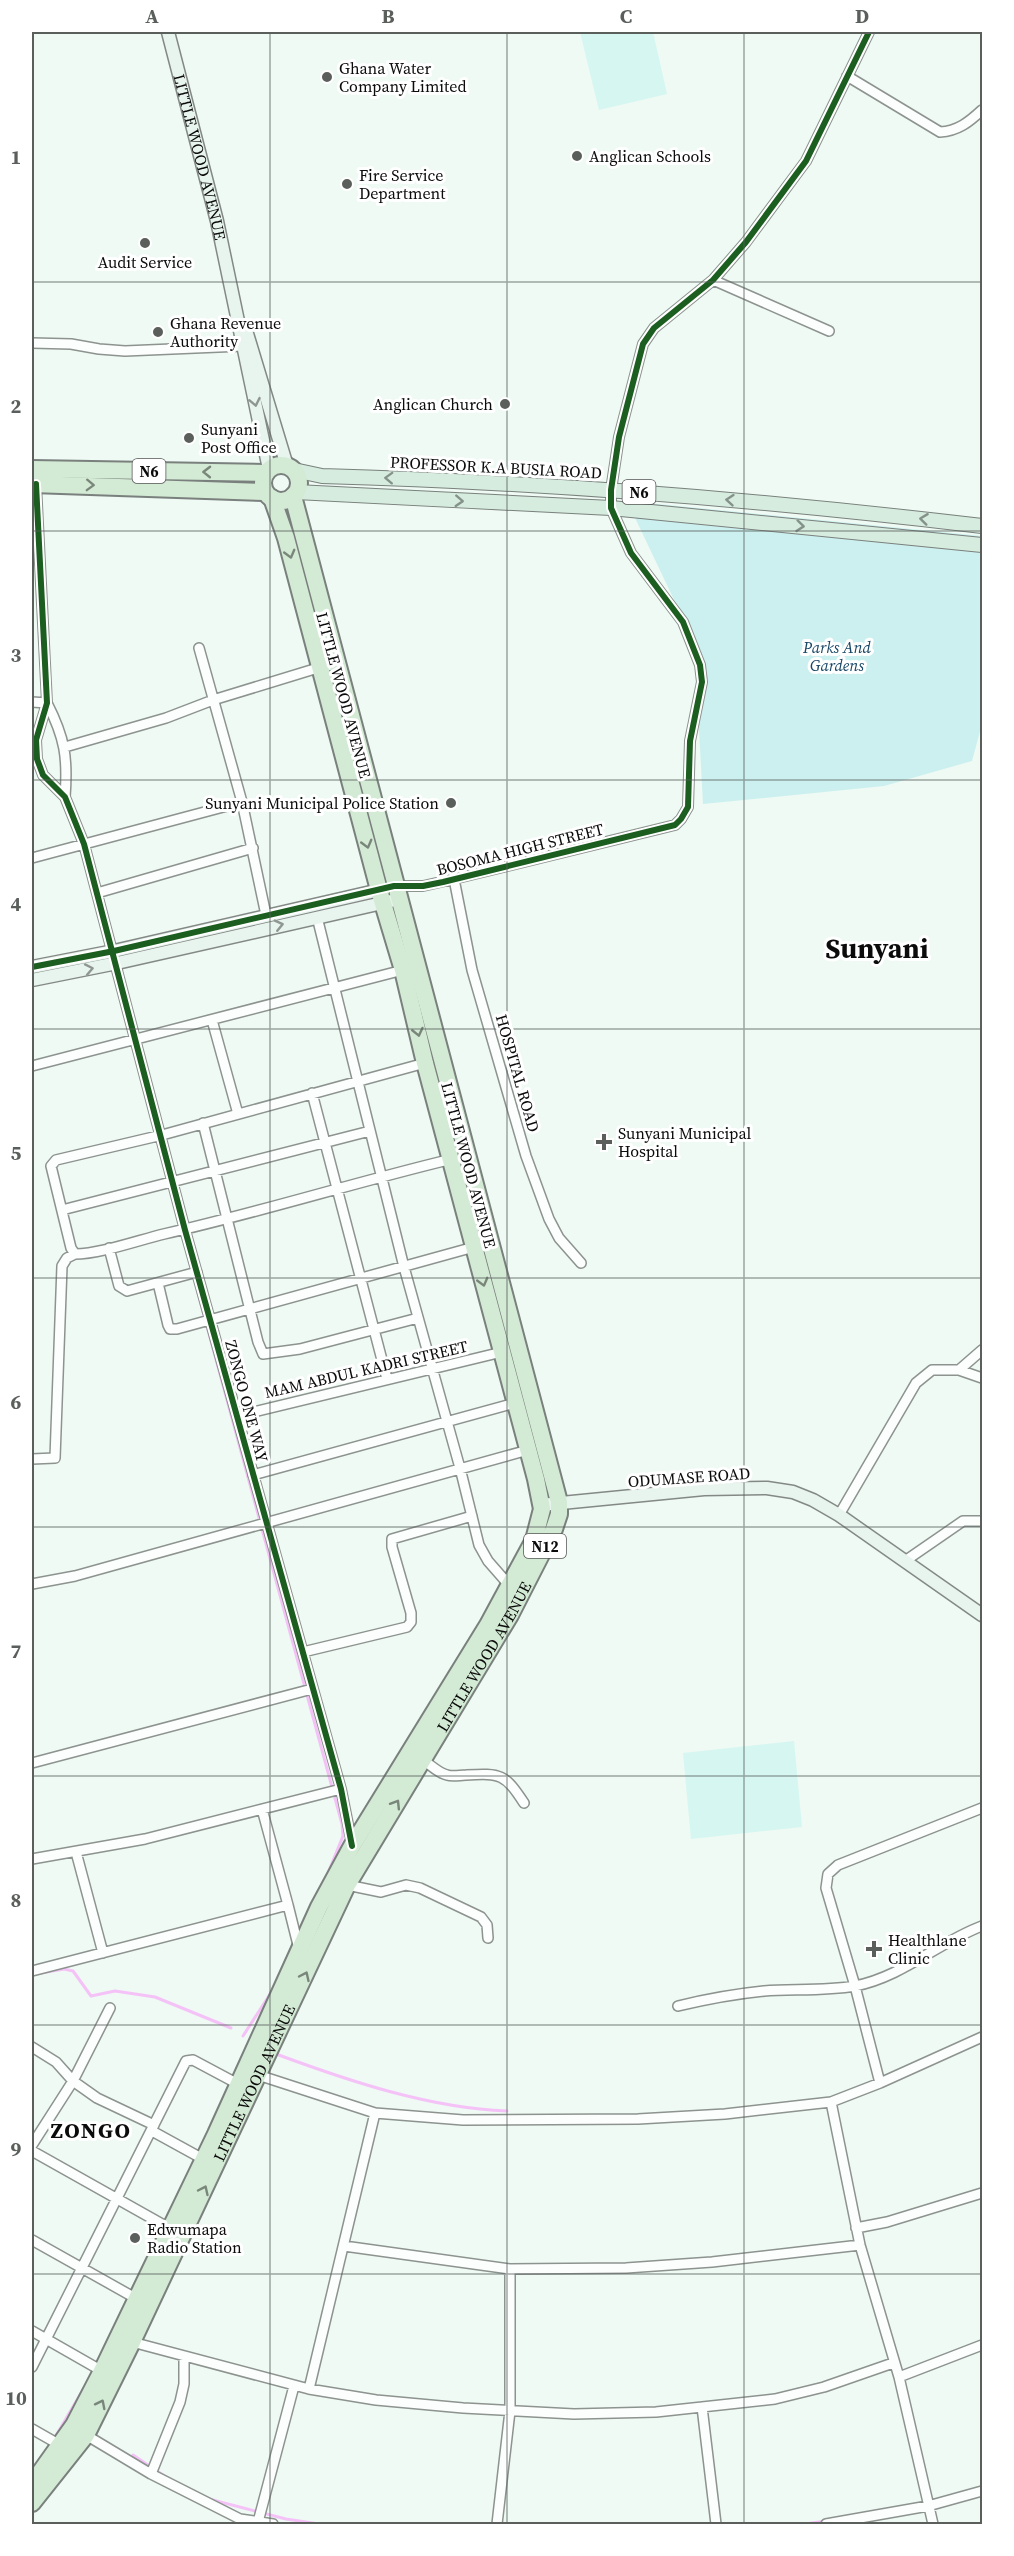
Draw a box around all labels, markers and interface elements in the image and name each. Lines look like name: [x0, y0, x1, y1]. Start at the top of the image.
text: A: [145, 2, 159, 30]
text: B: [381, 2, 395, 30]
text: C: [620, 2, 632, 30]
text: D: [855, 2, 869, 30]
place label: Ghana Water Company Limited: [339, 57, 467, 97]
marker: Ghana Water Company Limited: [320, 70, 334, 84]
street label: LITTLE WOOD AVENUE: [168, 71, 232, 242]
text: 1: [11, 143, 21, 171]
place label: Anglican Schools: [589, 145, 711, 167]
marker: Anglican Schools: [570, 149, 584, 163]
place label: Fire Service Department: [359, 164, 446, 204]
marker: Fire Service Department: [340, 177, 354, 191]
marker: Audit Service: [138, 236, 152, 250]
place label: Audit Service: [98, 251, 192, 273]
place label: Ghana Revenue Authority: [170, 312, 281, 352]
marker: Ghana Revenue Authority: [151, 325, 165, 339]
text: 2: [11, 392, 22, 420]
place label: Anglican Church: [373, 393, 493, 415]
one-way arrow: [248, 397, 261, 407]
marker: Anglican Church: [498, 397, 512, 411]
place label: Sunyani Post Office: [201, 418, 277, 458]
marker: Sunyani Post Office: [182, 431, 196, 445]
street label: PROFESSOR K.A BUSIA ROAD: [390, 450, 602, 484]
road number: N6: [132, 459, 166, 483]
one-way arrow: [203, 465, 212, 478]
one-way arrow: [385, 471, 394, 484]
one-way arrow: [85, 479, 94, 491]
road number: N6: [622, 480, 656, 504]
one-way arrow: [726, 494, 735, 507]
one-way arrow: [454, 495, 463, 508]
one-way arrow: [920, 513, 929, 526]
one-way arrow: [795, 519, 804, 532]
one-way arrow: [283, 549, 296, 559]
street label: LITTLE WOOD AVENUE: [311, 610, 377, 781]
park label: Parks And Gardens: [802, 636, 872, 676]
text: 3: [11, 641, 22, 669]
place label: Sunyani Municipal Police Station: [205, 792, 439, 814]
marker: Sunyani Municipal Police Station: [444, 796, 458, 810]
street label: BOSOMA HIGH STREET: [434, 818, 606, 880]
one-way arrow: [360, 839, 373, 849]
text: 4: [11, 890, 22, 918]
one-way arrow: [274, 920, 284, 933]
district label: Sunyani: [825, 929, 929, 967]
one-way arrow: [84, 963, 94, 976]
street label: HOSPITAL ROAD: [491, 1012, 545, 1134]
one-way arrow: [410, 1027, 423, 1037]
street label: LITTLE WOOD AVENUE: [436, 1080, 502, 1251]
place label: Sunyani Municipal Hospital: [618, 1122, 752, 1162]
marker: Sunyani Municipal Hospital: [595, 1133, 613, 1151]
text: 5: [11, 1139, 22, 1167]
one-way arrow: [476, 1277, 489, 1287]
street label: MAM ABDUL KADRI STREET: [262, 1335, 470, 1403]
street label: ZONGO ONE WAY: [220, 1337, 274, 1465]
text: 6: [11, 1388, 22, 1416]
street label: ODUMASE ROAD: [627, 1462, 751, 1492]
road number: N12: [524, 1534, 566, 1558]
street label: LITTLE WOOD AVENUE: [431, 1577, 537, 1736]
text: 7: [11, 1637, 22, 1665]
one-way arrow: [388, 1799, 399, 1810]
text: 8: [11, 1886, 21, 1914]
place label: Healthlane Clinic: [888, 1929, 967, 1969]
marker: Healthlane Clinic: [865, 1940, 883, 1958]
one-way arrow: [297, 1971, 309, 1982]
street label: LITTLE WOOD AVENUE: [208, 2001, 300, 2165]
district label: ZONGO: [51, 2115, 131, 2145]
text: 9: [11, 2135, 22, 2163]
one-way arrow: [196, 2186, 208, 2197]
place label: Edwumapa Radio Station: [147, 2218, 242, 2258]
marker: Edwumapa Radio Station: [128, 2231, 142, 2245]
text: 10: [5, 2384, 27, 2412]
one-way arrow: [94, 2399, 105, 2410]

